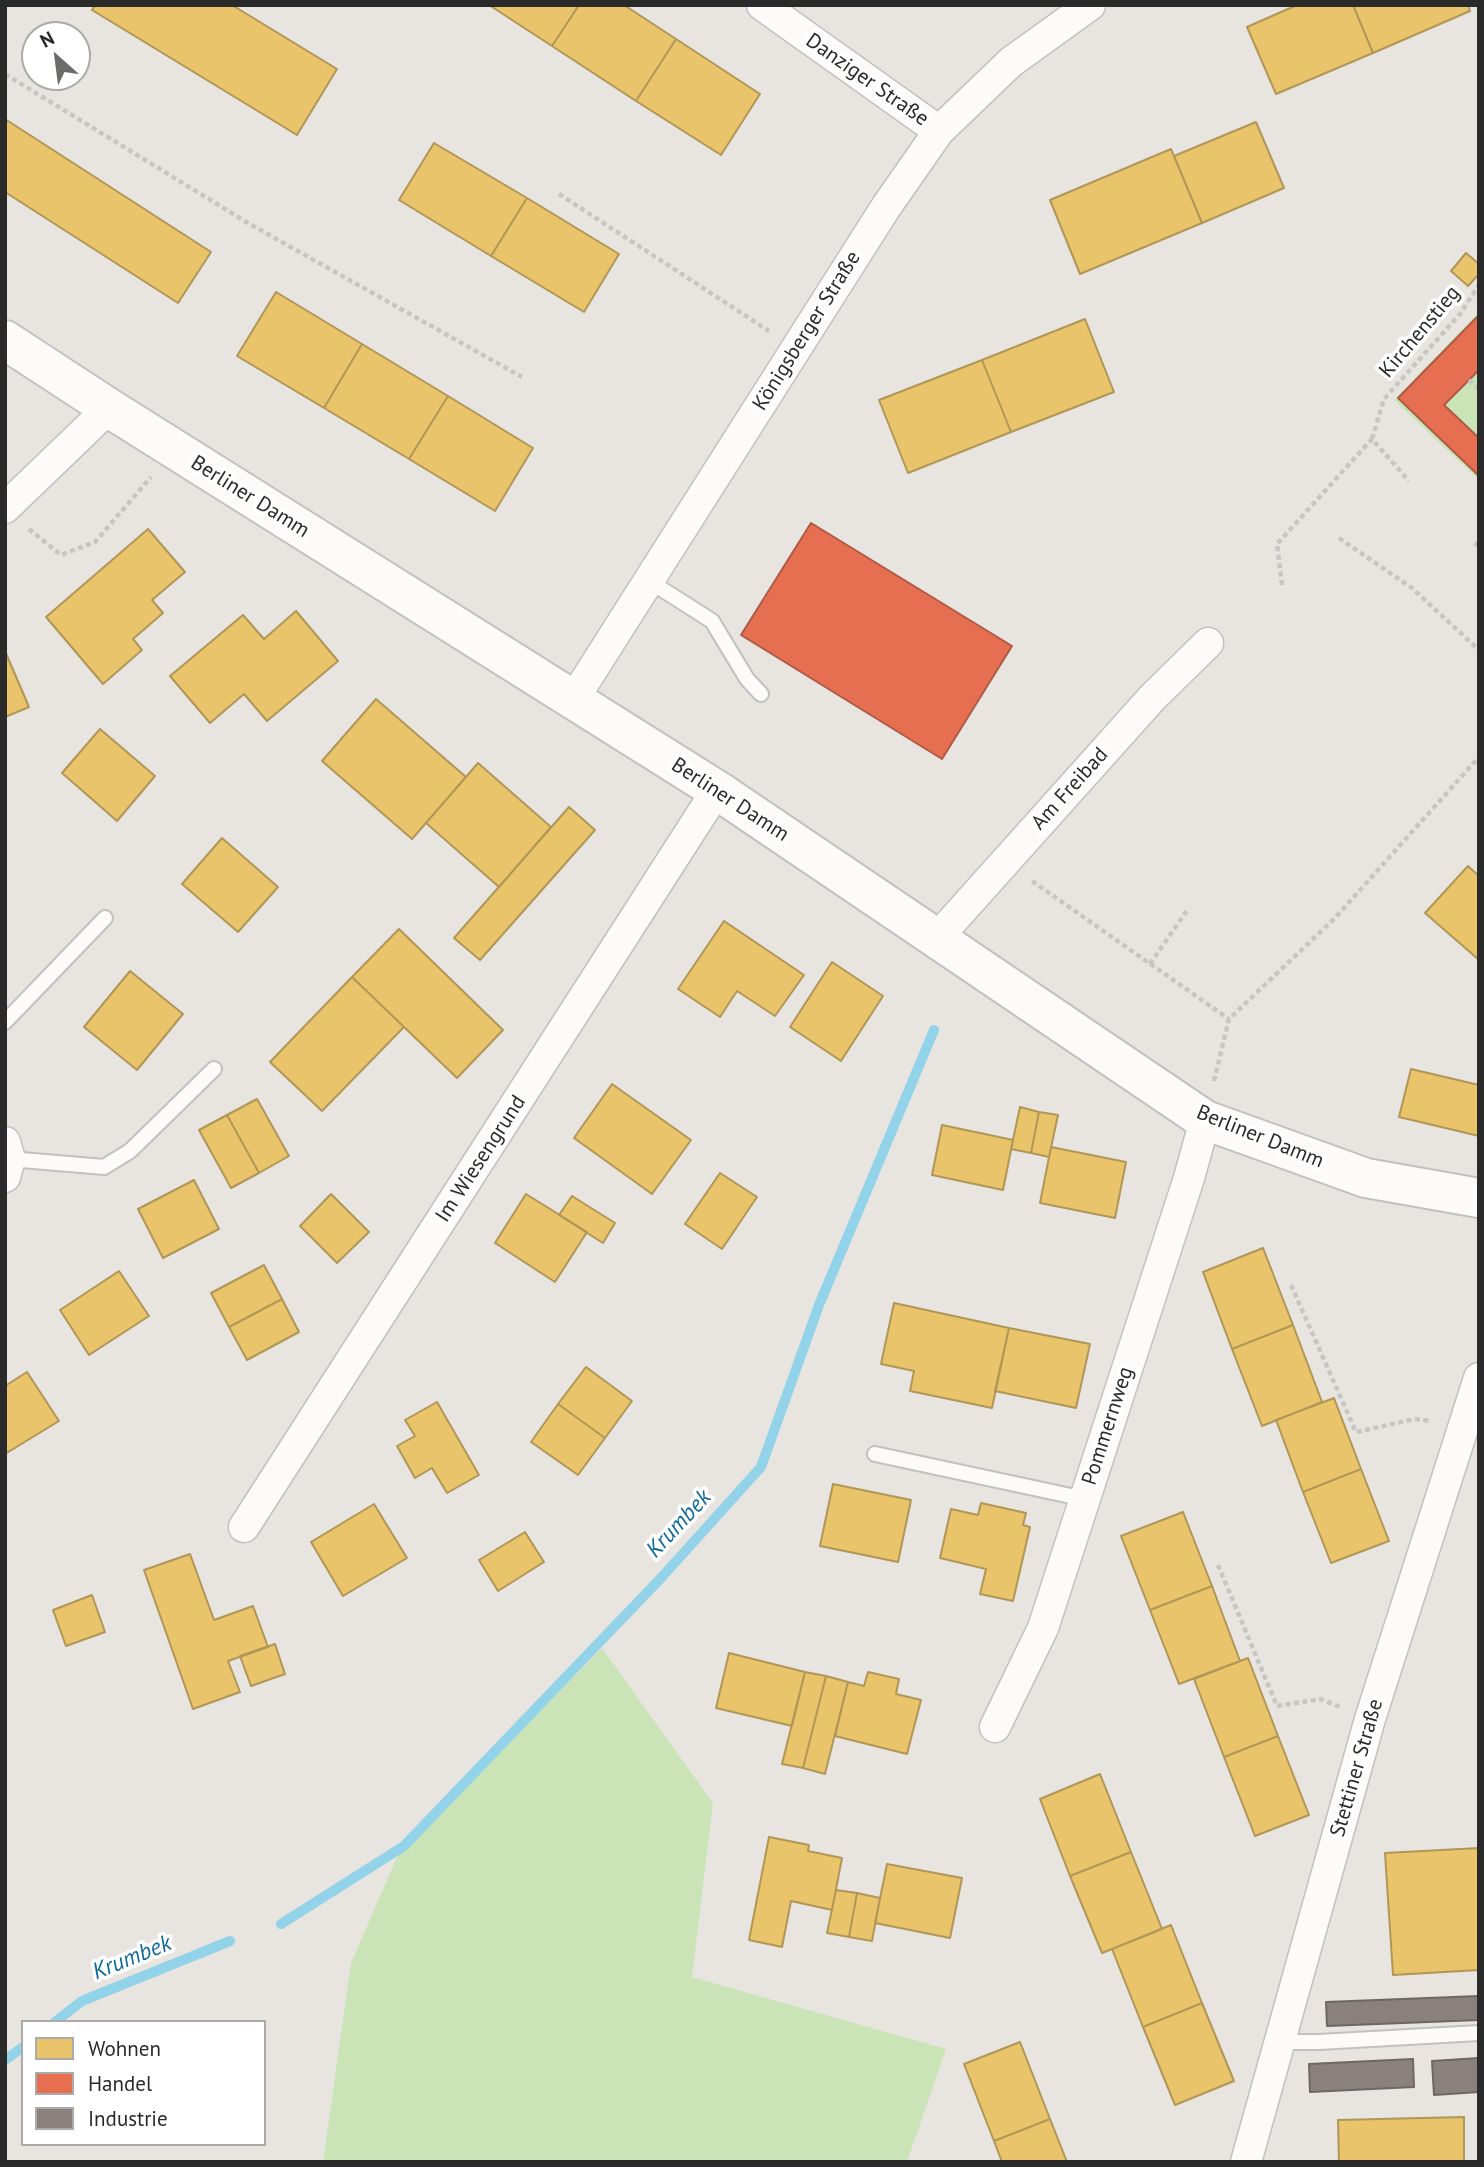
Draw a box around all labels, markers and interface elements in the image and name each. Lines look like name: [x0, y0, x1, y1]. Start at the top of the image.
north arrow: [21, 21, 91, 91]
text: N: [36, 26, 58, 53]
street label: Danziger Straße: [801, 28, 933, 132]
street label: Königsberger Straße: [748, 247, 866, 415]
street label: Kirchenstieg: [1374, 281, 1466, 383]
street label: Berliner Damm: [186, 451, 314, 543]
street label: Am Freibad: [1026, 743, 1114, 835]
street label: Berliner Damm: [667, 753, 793, 847]
street label: Im Wiesengrund: [431, 1091, 531, 1227]
street label: Berliner Damm: [1193, 1100, 1327, 1174]
street label: Pommernweg: [1077, 1364, 1139, 1488]
water label: Krumbek: [641, 1484, 717, 1564]
street label: Stettiner Straße: [1325, 1696, 1389, 1840]
water label: Krumbek: [89, 1930, 175, 1986]
legend: [21, 2020, 266, 2146]
text: Wohnen: [88, 2035, 161, 2062]
text: Handel: [88, 2070, 152, 2097]
text: Industrie: [88, 2105, 168, 2132]

